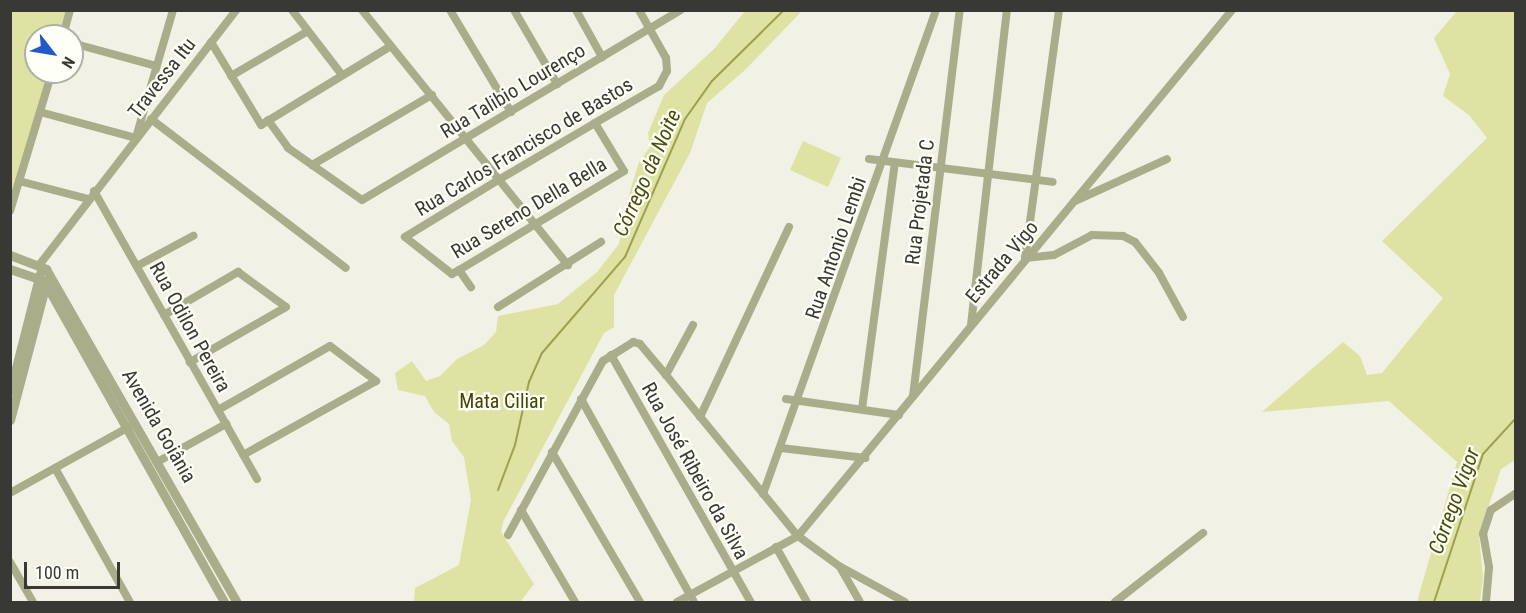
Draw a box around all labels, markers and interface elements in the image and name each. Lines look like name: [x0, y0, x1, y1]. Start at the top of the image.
north arrow: [24, 24, 84, 84]
street label: Travessa Itu: [123, 33, 201, 123]
street label: Rua Talibio Lourenço: [436, 38, 590, 144]
text: N: [57, 53, 79, 72]
street label: Rua Carlos Francisco de Bastos: [411, 73, 637, 221]
water label: Córrego da Noite: [608, 106, 686, 240]
street label: Rua Projetada C: [900, 138, 940, 266]
street label: Rua Sereno Della Bella: [447, 152, 611, 264]
street label: Rua Antonio Lembi: [800, 174, 872, 322]
street label: Estrada Vigo: [961, 216, 1043, 308]
street label: Rua Odilon Pereira: [144, 258, 236, 396]
street label: Avenida Goiânia: [117, 365, 201, 487]
street label: Rua José Ribeiro da Silva: [636, 378, 754, 564]
park label: Mata Ciliar: [459, 389, 545, 413]
water label: Córrego Vigor: [1423, 444, 1485, 558]
scale bar: [27, 550, 123, 588]
text: 100 m: [35, 562, 79, 583]

